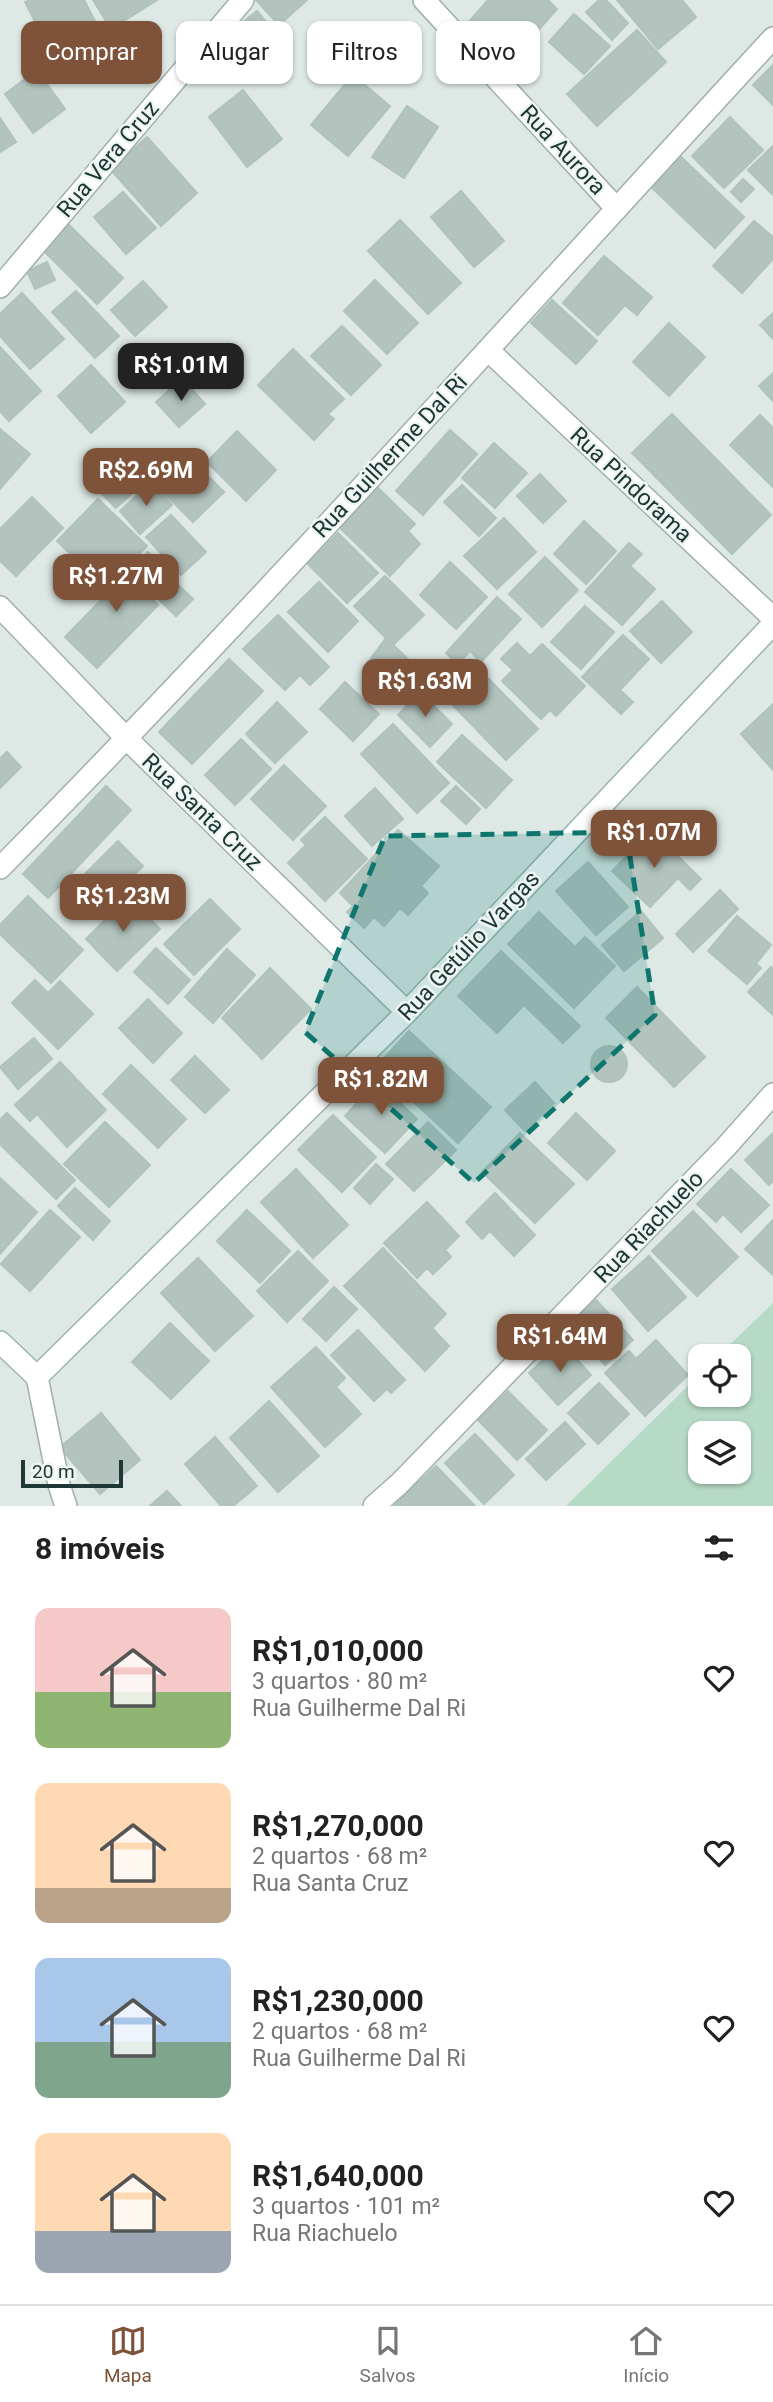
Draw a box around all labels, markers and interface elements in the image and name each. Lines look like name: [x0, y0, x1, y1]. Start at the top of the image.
chip: Comprar: [21, 21, 162, 84]
chip: Alugar: [176, 21, 293, 84]
chip: Filtros: [307, 21, 422, 84]
chip: Novo: [436, 21, 540, 84]
street label: Rua Vera Cruz: [51, 95, 165, 223]
street label: Rua Aurora: [515, 99, 611, 201]
pin: R$1.01M: [116, 344, 246, 403]
text: R$1.01M: [134, 352, 228, 379]
street label: Rua Guilherme Dal Ri: [307, 369, 473, 543]
street label: Rua Pindorama: [565, 422, 697, 548]
pin: R$2.69M: [81, 448, 211, 508]
text: R$2.69M: [99, 457, 193, 484]
pin: R$1.27M: [51, 554, 181, 614]
text: R$1.27M: [69, 563, 163, 590]
pin: R$1.63M: [360, 660, 490, 719]
text: R$1.63M: [378, 668, 472, 695]
street label: Rua Santa Cruz: [136, 748, 268, 876]
pin: R$1.07M: [589, 810, 719, 870]
text: R$1.07M: [607, 819, 701, 846]
street label: Rua Getúlio Vargas: [393, 866, 545, 1026]
pin: R$1.23M: [58, 874, 188, 934]
text: R$1.23M: [76, 883, 170, 910]
pin: R$1.82M: [316, 1058, 446, 1117]
text: R$1.82M: [334, 1066, 428, 1093]
street label: Rua Riachuelo: [589, 1165, 709, 1289]
pin: R$1.64M: [495, 1314, 625, 1374]
text: R$1.64M: [513, 1323, 607, 1350]
map controls: [688, 1344, 751, 1484]
button: locate: [688, 1344, 751, 1407]
button: layers: [688, 1421, 751, 1484]
scale bar: [21, 1457, 122, 1489]
text: 20 m: [32, 1460, 75, 1483]
icon: filters: [700, 1529, 738, 1567]
text: 8 imóveis: [35, 1531, 165, 1566]
text: R$1,010,000: [252, 1633, 424, 1668]
icon: home: [91, 1636, 175, 1720]
icon: heart: [700, 1659, 738, 1697]
text: 3 quartos · 80 m²: [252, 1668, 427, 1695]
text: Rua Guilherme Dal Ri: [252, 1695, 466, 1722]
text: R$1,270,000: [252, 1808, 424, 1843]
icon: home: [91, 1811, 175, 1895]
icon: heart: [700, 1834, 738, 1872]
text: 2 quartos · 68 m²: [252, 1843, 427, 1870]
text: Rua Santa Cruz: [252, 1870, 409, 1897]
text: R$1,230,000: [252, 1983, 424, 2018]
icon: home: [91, 1986, 175, 2070]
icon: heart: [700, 2009, 738, 2047]
text: 2 quartos · 68 m²: [252, 2018, 427, 2045]
text: Rua Guilherme Dal Ri: [252, 2045, 466, 2072]
text: R$1,640,000: [252, 2158, 424, 2193]
icon: home: [91, 2161, 175, 2245]
icon: heart: [700, 2184, 738, 2222]
text: 3 quartos · 101 m²: [252, 2193, 440, 2220]
text: Rua Riachuelo: [252, 2220, 398, 2247]
tab: Mapa: [104, 2322, 152, 2387]
tab: Salvos: [360, 2322, 416, 2387]
tab: Início: [623, 2322, 669, 2387]

